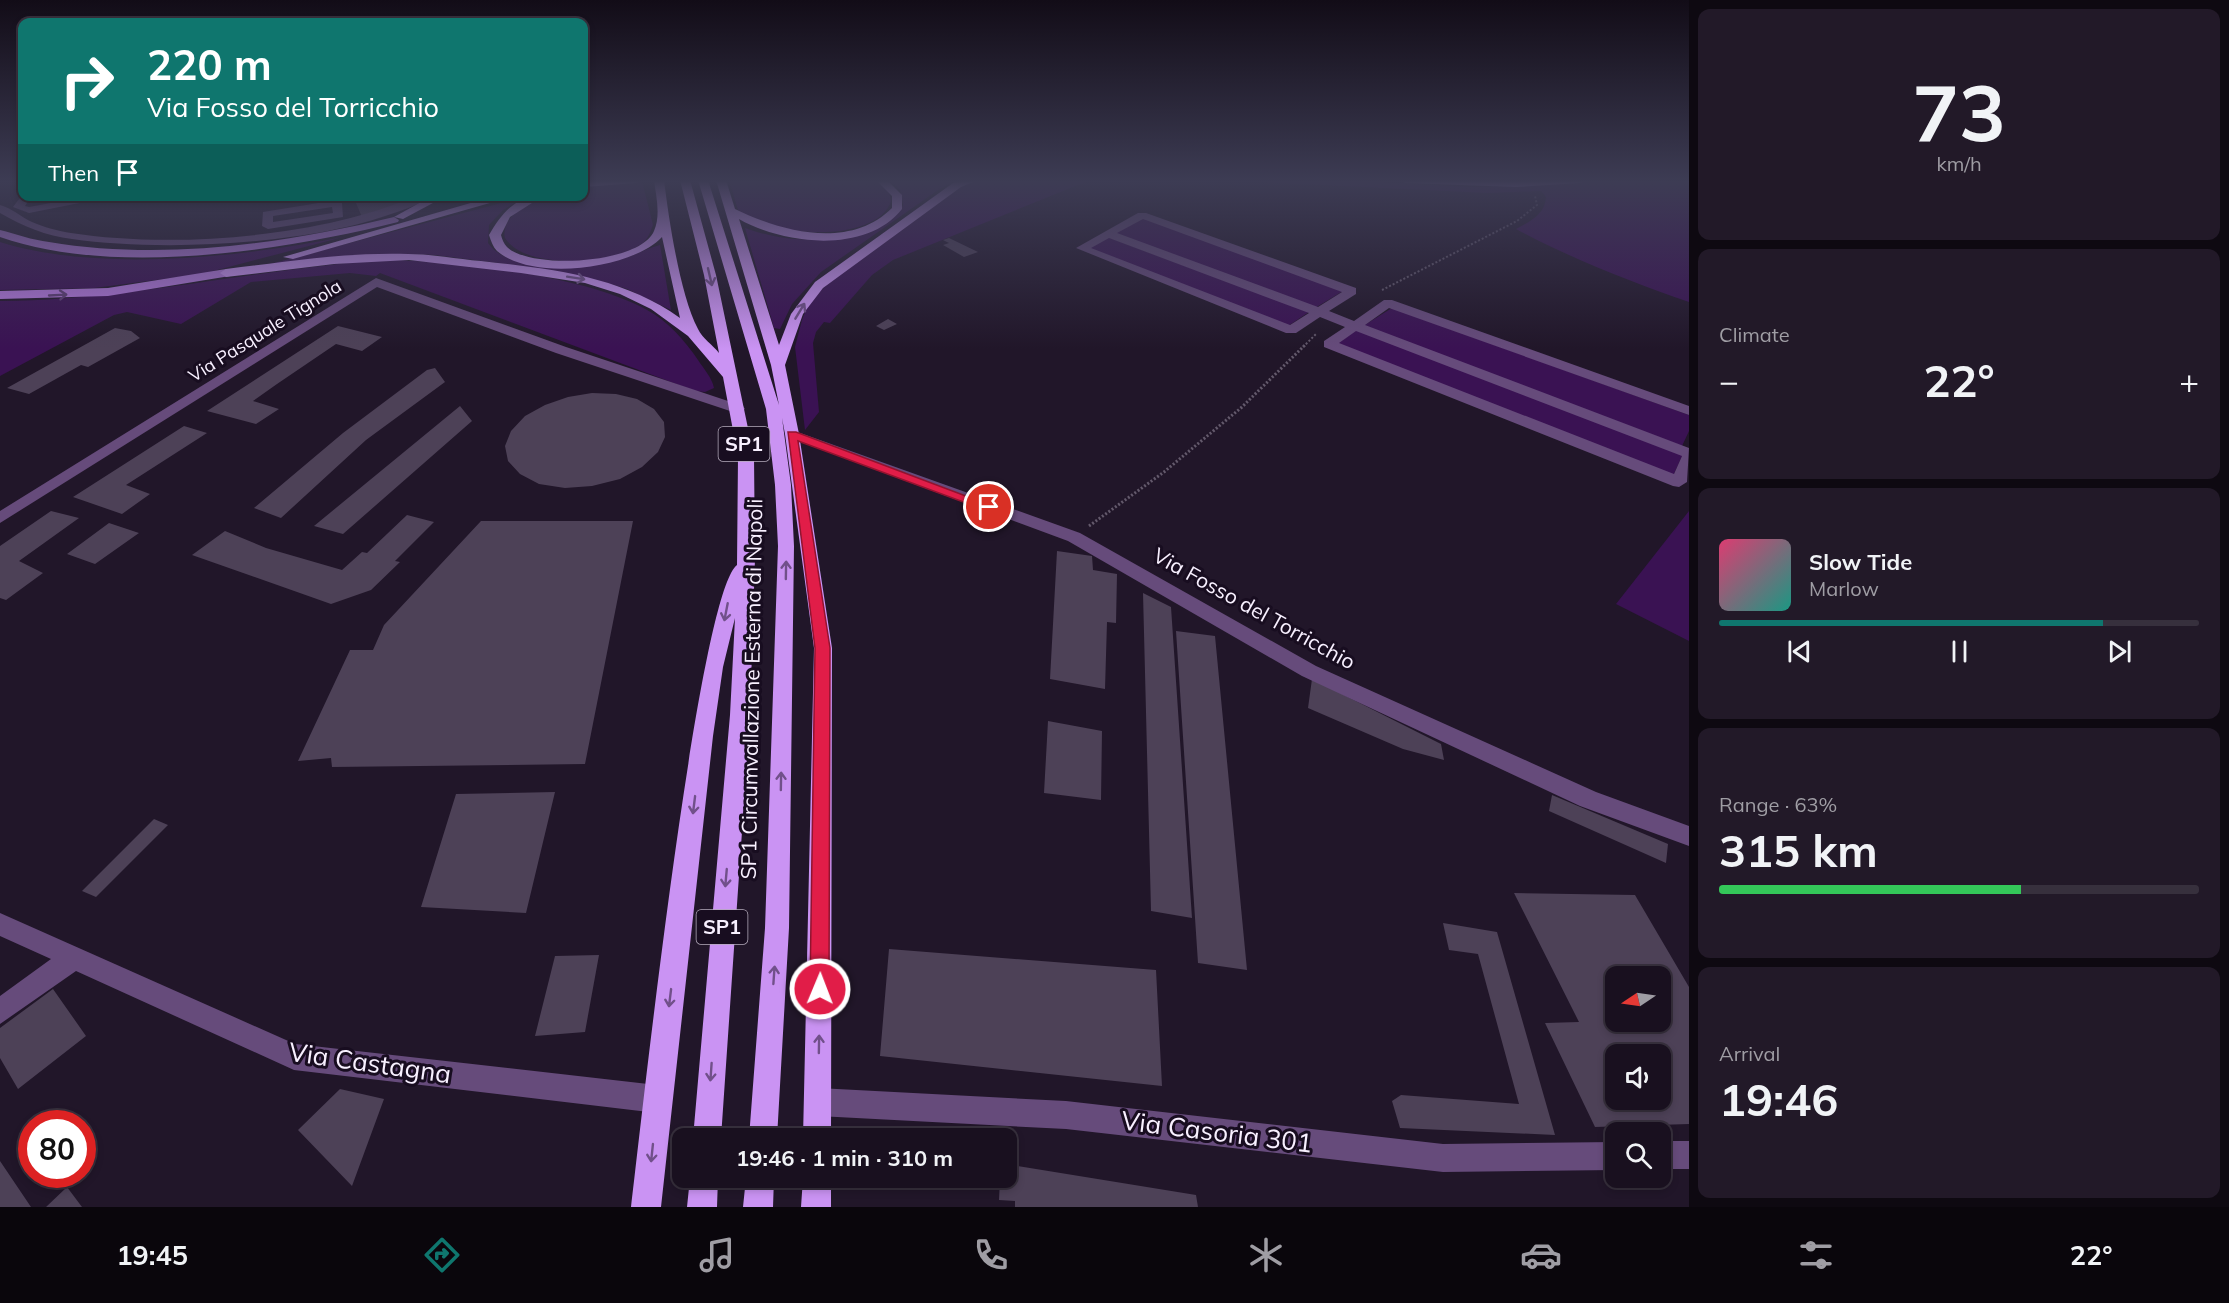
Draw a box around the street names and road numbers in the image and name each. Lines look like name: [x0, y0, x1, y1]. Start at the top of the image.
street label: Via Pasquale Tignola: [184, 274, 345, 387]
road number: SP1: [718, 427, 770, 461]
street label: SP1 Circumvallazione Esterna di Napoli: [735, 498, 767, 880]
street label: Via Fosso del Torricchio: [1149, 542, 1360, 675]
road number: SP1: [696, 910, 748, 944]
street label: Via Castagna: [287, 1035, 453, 1090]
street label: Via Casoria 301: [1120, 1103, 1314, 1160]

